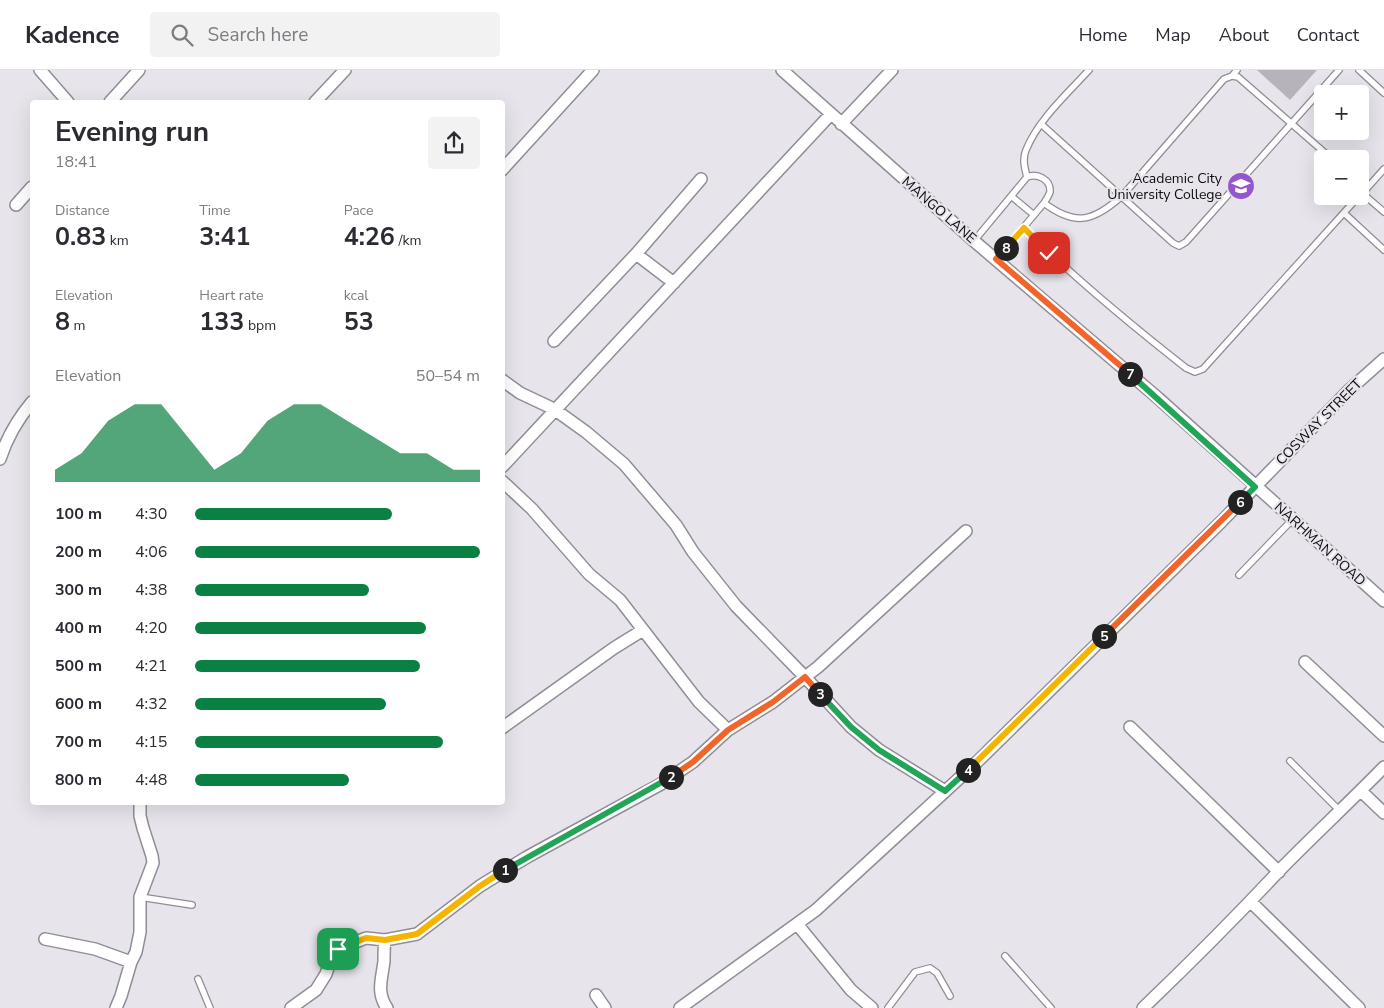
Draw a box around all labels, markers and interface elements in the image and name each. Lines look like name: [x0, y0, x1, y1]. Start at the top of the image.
search box: [150, 12, 500, 57]
text: Kadence: [25, 19, 120, 51]
icon: search: [168, 21, 196, 49]
text: Search here: [208, 22, 308, 48]
text: Home: [1079, 23, 1127, 47]
text: Map: [1155, 23, 1191, 47]
text: About: [1219, 23, 1269, 47]
text: Contact: [1297, 23, 1359, 47]
map controls: [1314, 85, 1369, 205]
button: +: [1314, 85, 1369, 140]
text: Evening run: [55, 113, 209, 151]
button: share: [428, 117, 480, 169]
button: −: [1314, 150, 1369, 205]
text: 18:41: [55, 151, 97, 173]
place label: Academic City University College: [1107, 169, 1223, 204]
school or university icon: Academic City University College: [1226, 171, 1256, 201]
street label: MANGO LANE: [898, 172, 980, 248]
text: Distance: [55, 201, 109, 220]
text: Time: [199, 201, 230, 220]
text: Pace: [344, 201, 373, 220]
text: 0.83: [55, 220, 106, 254]
text: 3:41: [199, 220, 251, 254]
text: 4:26: [344, 220, 395, 254]
text: km: [106, 231, 129, 250]
text: /km: [395, 231, 421, 250]
pin: [1028, 232, 1070, 274]
pin: 8: [994, 236, 1018, 260]
text: 8: [1002, 239, 1011, 258]
icon: check: [1035, 239, 1063, 267]
text: Elevation: [55, 286, 113, 305]
text: Heart rate: [199, 286, 263, 305]
text: kcal: [344, 286, 368, 305]
text: 8: [55, 305, 70, 339]
text: 133: [199, 305, 244, 339]
text: 53: [344, 305, 374, 339]
text: m: [70, 316, 86, 335]
text: bpm: [244, 316, 276, 335]
pin: 7: [1118, 362, 1142, 386]
text: Elevation: [55, 365, 121, 387]
text: 50–54 m: [416, 365, 480, 387]
text: 7: [1126, 365, 1135, 384]
street label: COSWAY STREET: [1272, 374, 1367, 469]
pin: 6: [1228, 490, 1252, 514]
text: 6: [1236, 493, 1245, 512]
street label: NARHMAN ROAD: [1270, 498, 1370, 590]
text: 100 m: [55, 503, 102, 525]
text: 4:30: [135, 503, 167, 525]
text: 200 m: [55, 541, 102, 563]
text: 4:06: [135, 541, 167, 563]
text: 300 m: [55, 579, 102, 601]
text: 4:38: [135, 579, 167, 601]
text: 400 m: [55, 617, 102, 639]
text: 4:20: [135, 617, 167, 639]
pin: 5: [1092, 624, 1116, 648]
text: 5: [1100, 627, 1109, 646]
text: 500 m: [55, 655, 102, 677]
text: 4:21: [135, 655, 167, 677]
pin: 3: [808, 682, 832, 706]
text: 3: [816, 685, 825, 704]
text: 600 m: [55, 693, 102, 715]
text: 4:32: [135, 693, 167, 715]
text: 700 m: [55, 731, 102, 753]
text: 4:15: [135, 731, 167, 753]
pin: 4: [956, 758, 980, 782]
text: 4: [964, 761, 973, 780]
pin: 2: [658, 764, 684, 790]
text: 2: [667, 768, 676, 787]
text: 800 m: [55, 769, 102, 791]
text: 4:48: [135, 769, 167, 791]
pin: 1: [492, 858, 518, 882]
text: 1: [501, 861, 510, 880]
pin: [317, 928, 359, 970]
icon: arrive: [324, 935, 352, 963]

